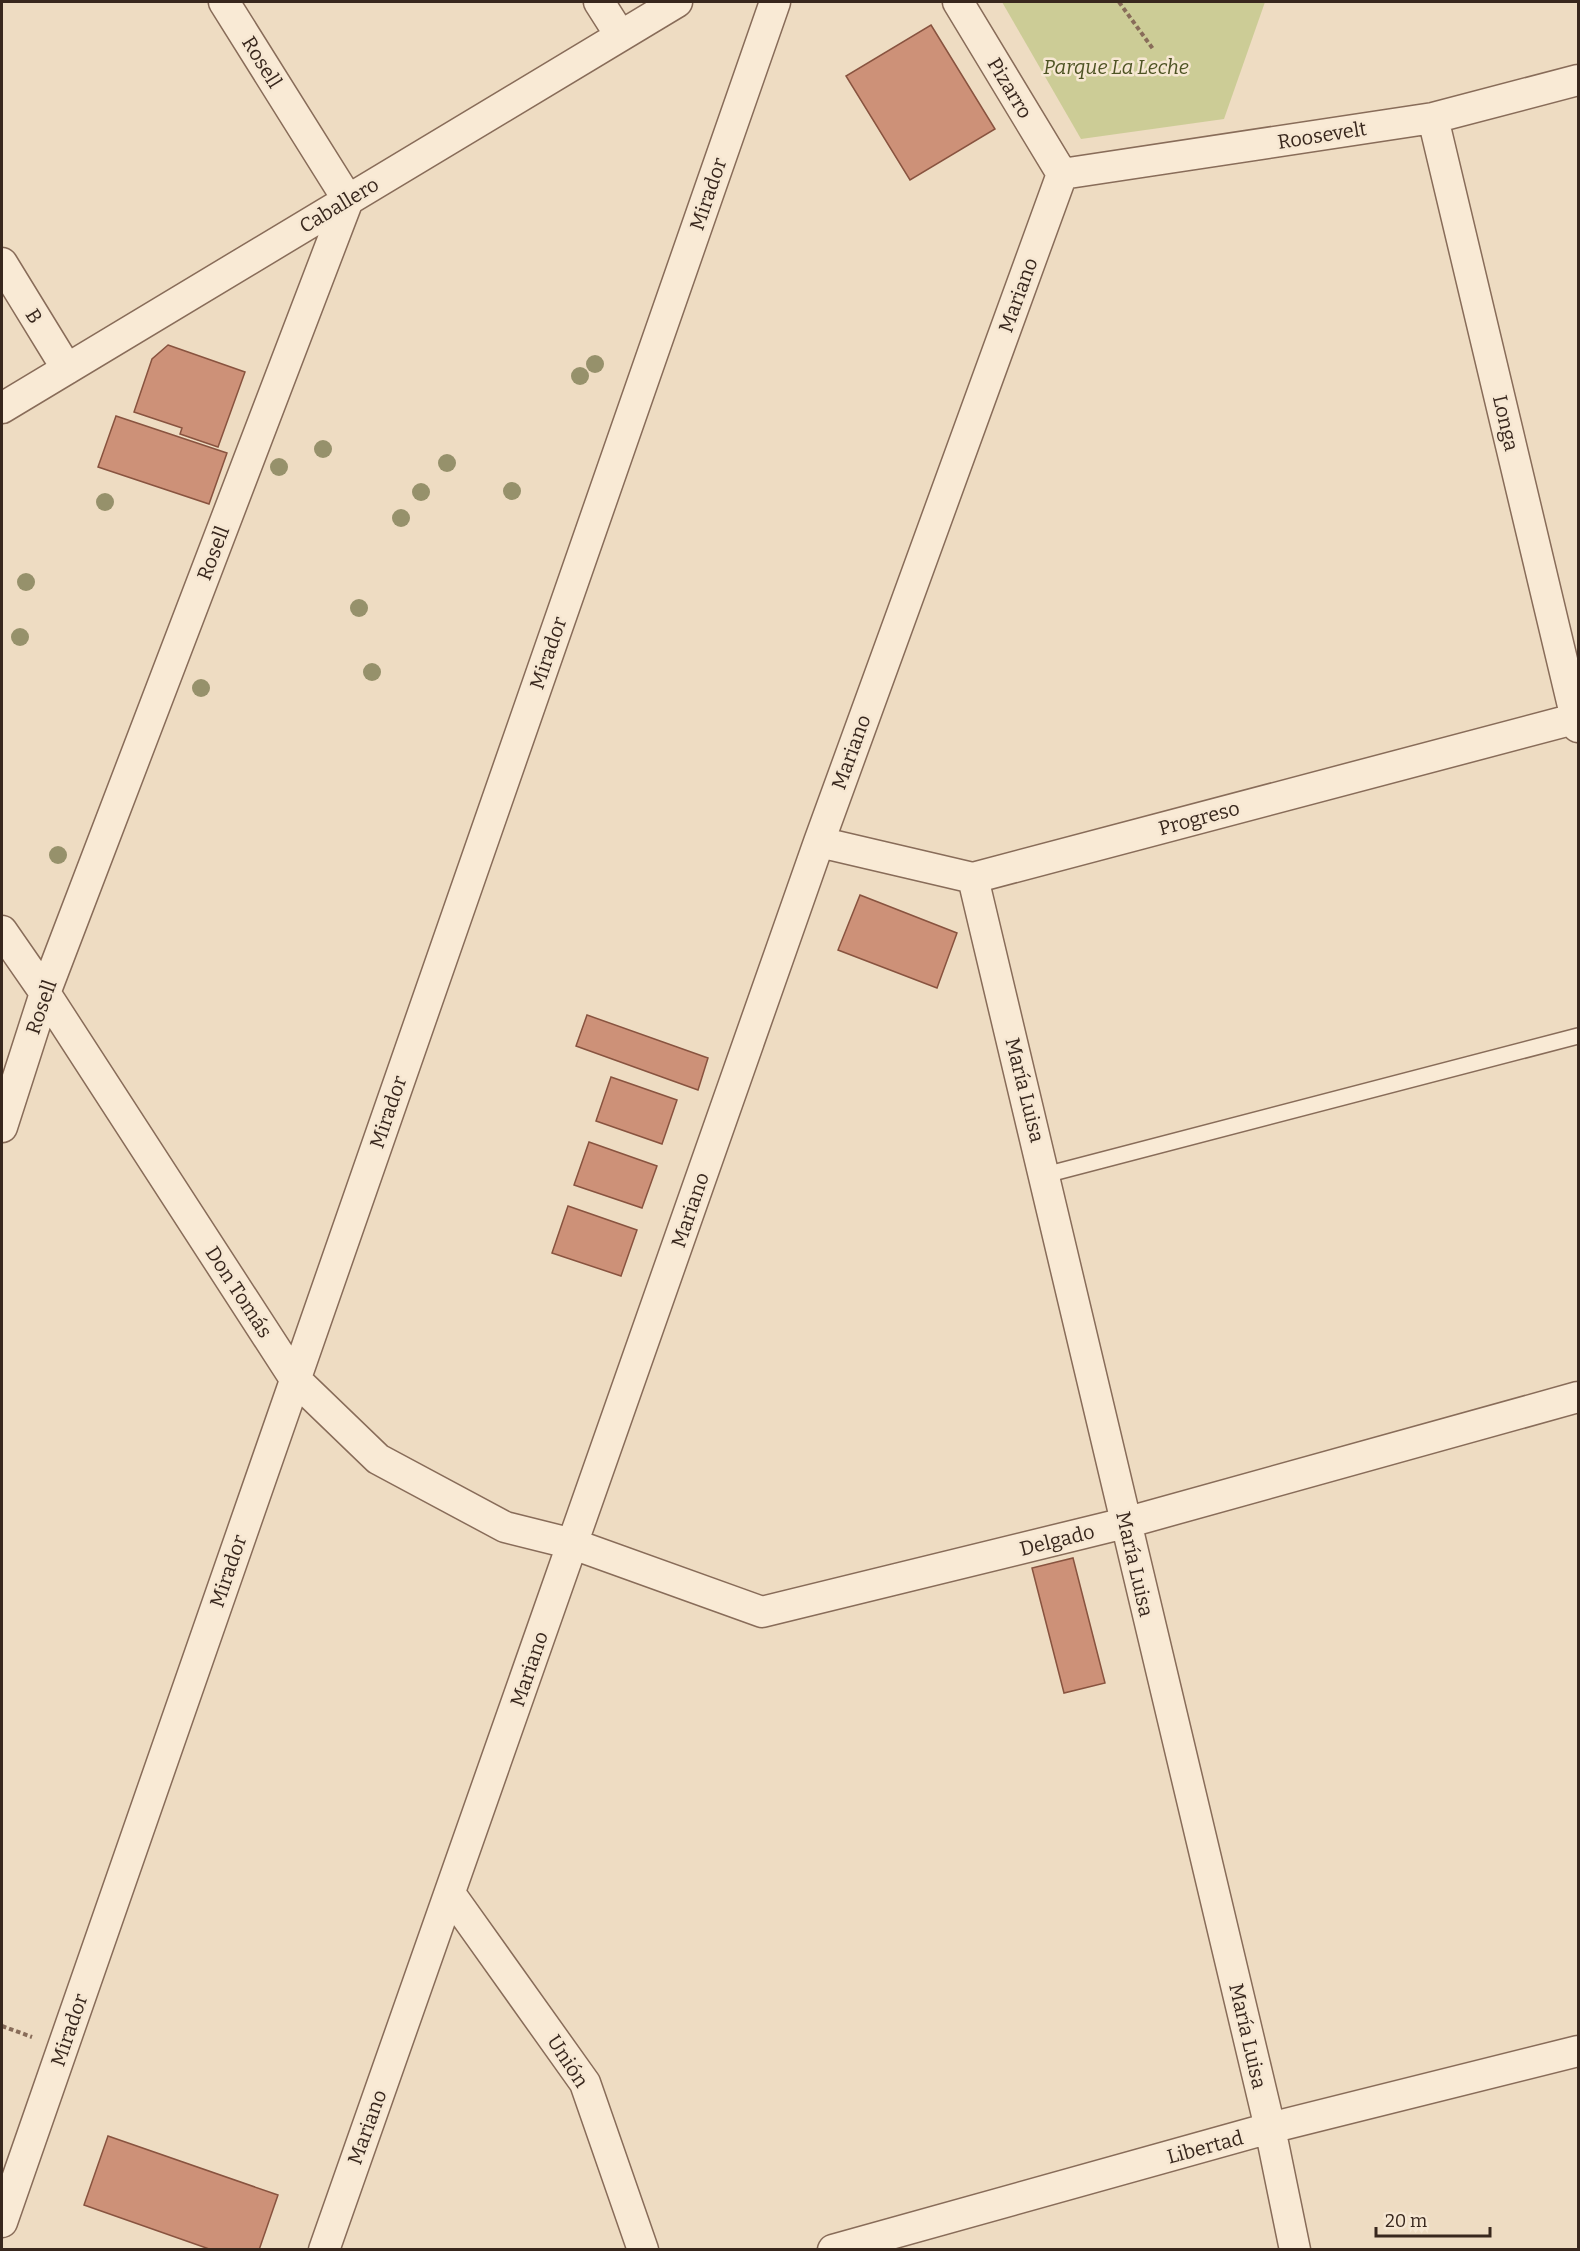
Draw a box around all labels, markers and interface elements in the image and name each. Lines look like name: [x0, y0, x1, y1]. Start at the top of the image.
street label: Rosell: [237, 32, 287, 92]
street label: Pizarro: [983, 53, 1037, 123]
park label: Parque La Leche: [1043, 55, 1189, 79]
street label: Roosevelt: [1276, 116, 1368, 154]
street label: Mirador: [684, 154, 732, 233]
street label: Caballero: [295, 172, 383, 238]
street label: Mariano: [993, 254, 1043, 336]
street label: B: [20, 304, 48, 328]
street label: Longa: [1488, 393, 1524, 453]
street label: Rosell: [192, 522, 234, 584]
street label: Mirador: [524, 613, 572, 692]
street label: Mariano: [826, 711, 876, 793]
street label: Progreso: [1156, 796, 1242, 840]
street label: Rosell: [20, 976, 62, 1037]
street label: María Luisa: [1000, 1035, 1050, 1145]
street label: Mirador: [364, 1072, 412, 1151]
street label: Mariano: [666, 1169, 714, 1251]
street label: Don Tomás: [201, 1242, 277, 1342]
street label: María Luisa: [1111, 1509, 1159, 1619]
street label: Delgado: [1017, 1519, 1097, 1561]
street label: Mirador: [204, 1531, 252, 1610]
street label: Mariano: [505, 1628, 553, 1710]
street label: María Luisa: [1224, 1981, 1272, 2091]
street label: Mirador: [45, 1990, 93, 2069]
street label: Unión: [542, 2030, 594, 2092]
street label: Mariano: [342, 2086, 392, 2168]
street label: Libertad: [1164, 2125, 1246, 2169]
scale bar: [1376, 2200, 1490, 2238]
text: 20 m: [1385, 2210, 1427, 2232]

